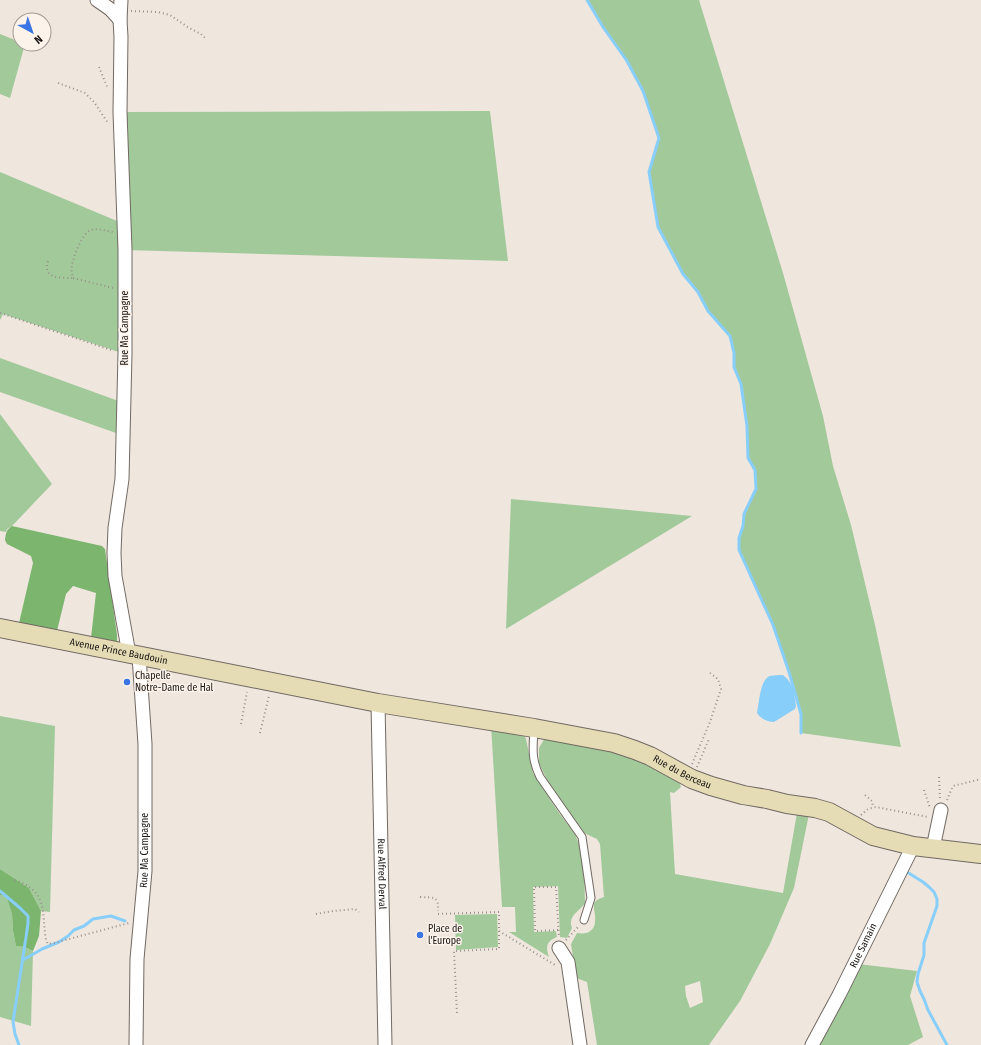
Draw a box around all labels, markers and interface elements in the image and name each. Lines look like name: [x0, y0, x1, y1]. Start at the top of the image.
north arrow: [12, 12, 52, 52]
text: N: [31, 32, 45, 46]
street label: Rue Ma Campagne: [119, 291, 131, 365]
street label: Avenue Prince Baudouin: [69, 636, 169, 667]
place label: Chapelle Notre-Dame de Hal: [135, 670, 214, 694]
marker: Chapelle Notre-Dame de Hal: [122, 677, 132, 687]
street label: Rue du Berceau: [651, 753, 713, 792]
street label: Rue Ma Campagne: [137, 813, 151, 888]
street label: Rue Alfred Derval: [375, 838, 388, 910]
street label: Rue Samain: [847, 921, 880, 970]
place label: Place de l'Europe: [428, 923, 462, 947]
marker: Place de l'Europe: [415, 930, 425, 940]

